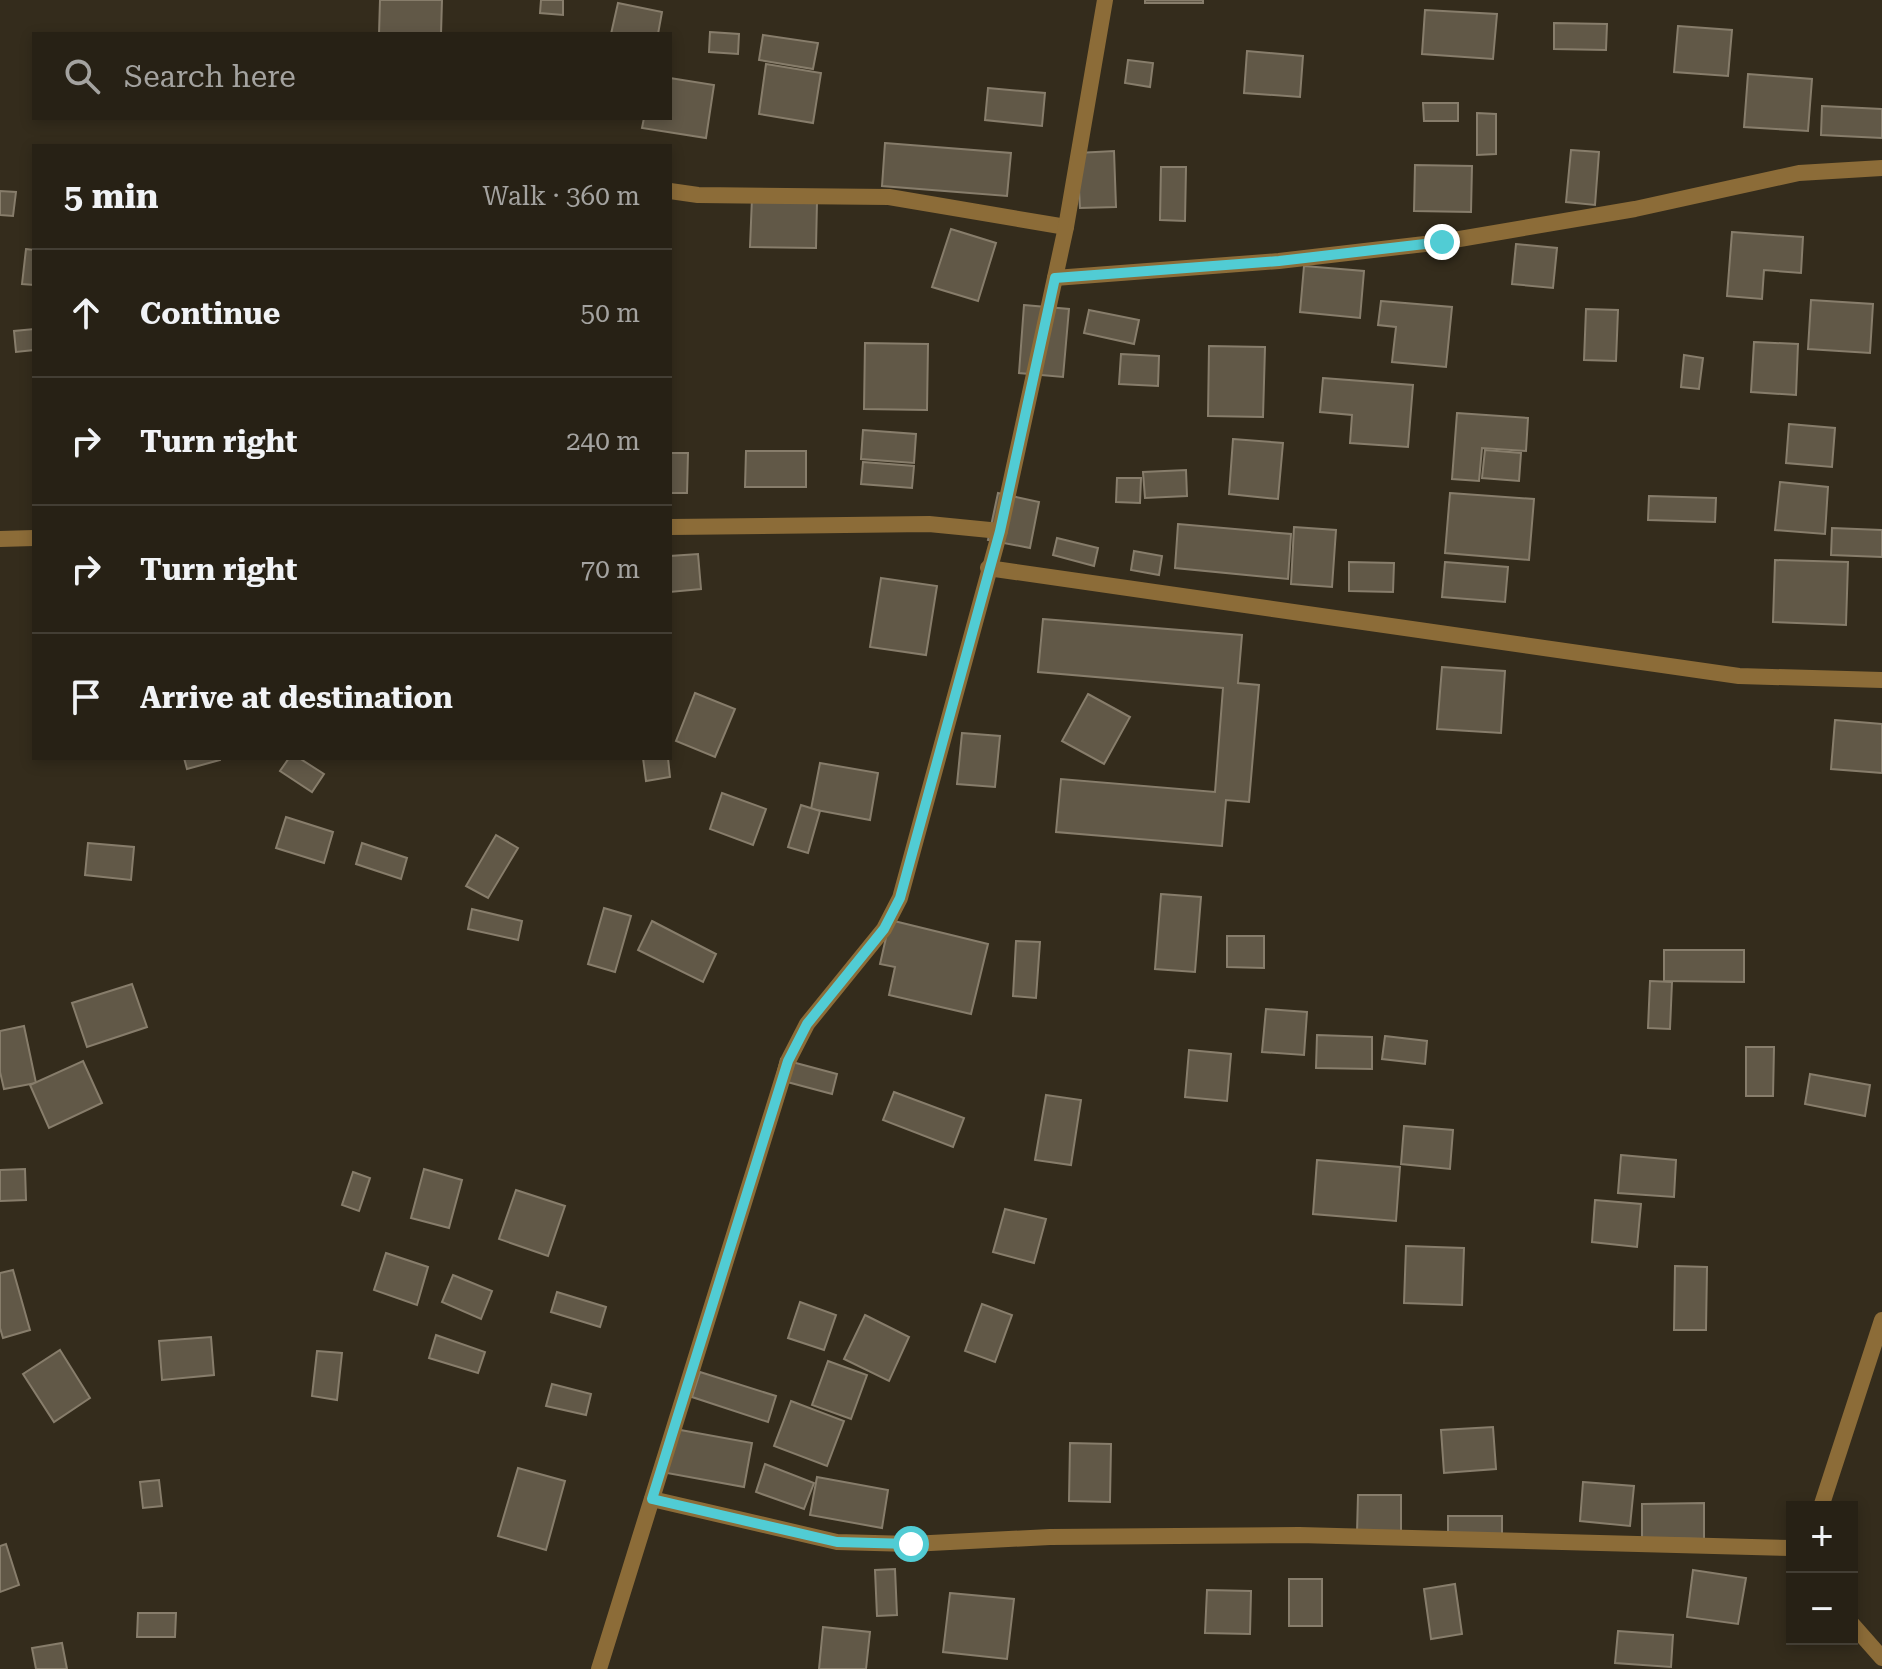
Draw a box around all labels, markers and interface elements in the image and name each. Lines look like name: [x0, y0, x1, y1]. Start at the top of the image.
search box: [32, 32, 672, 120]
icon: search: [60, 54, 104, 98]
text: Search here: [124, 59, 296, 94]
text: 5 min: [64, 176, 159, 216]
text: Walk · 360 m: [482, 181, 640, 211]
route end: [1424, 224, 1460, 260]
icon: ahead: [64, 291, 108, 335]
text: Continue: [140, 296, 280, 331]
text: 50 m: [581, 298, 640, 328]
icon: right: [64, 419, 108, 463]
text: Turn right: [140, 424, 297, 459]
text: 240 m: [566, 426, 640, 456]
icon: right: [64, 547, 108, 591]
text: Turn right: [140, 552, 297, 587]
text: 70 m: [581, 554, 640, 584]
icon: arrive: [64, 675, 108, 719]
text: Arrive at destination: [140, 680, 453, 715]
map controls: [1786, 1501, 1858, 1645]
button: +: [1786, 1501, 1858, 1573]
route start: [893, 1526, 929, 1562]
button: −: [1786, 1573, 1858, 1645]

